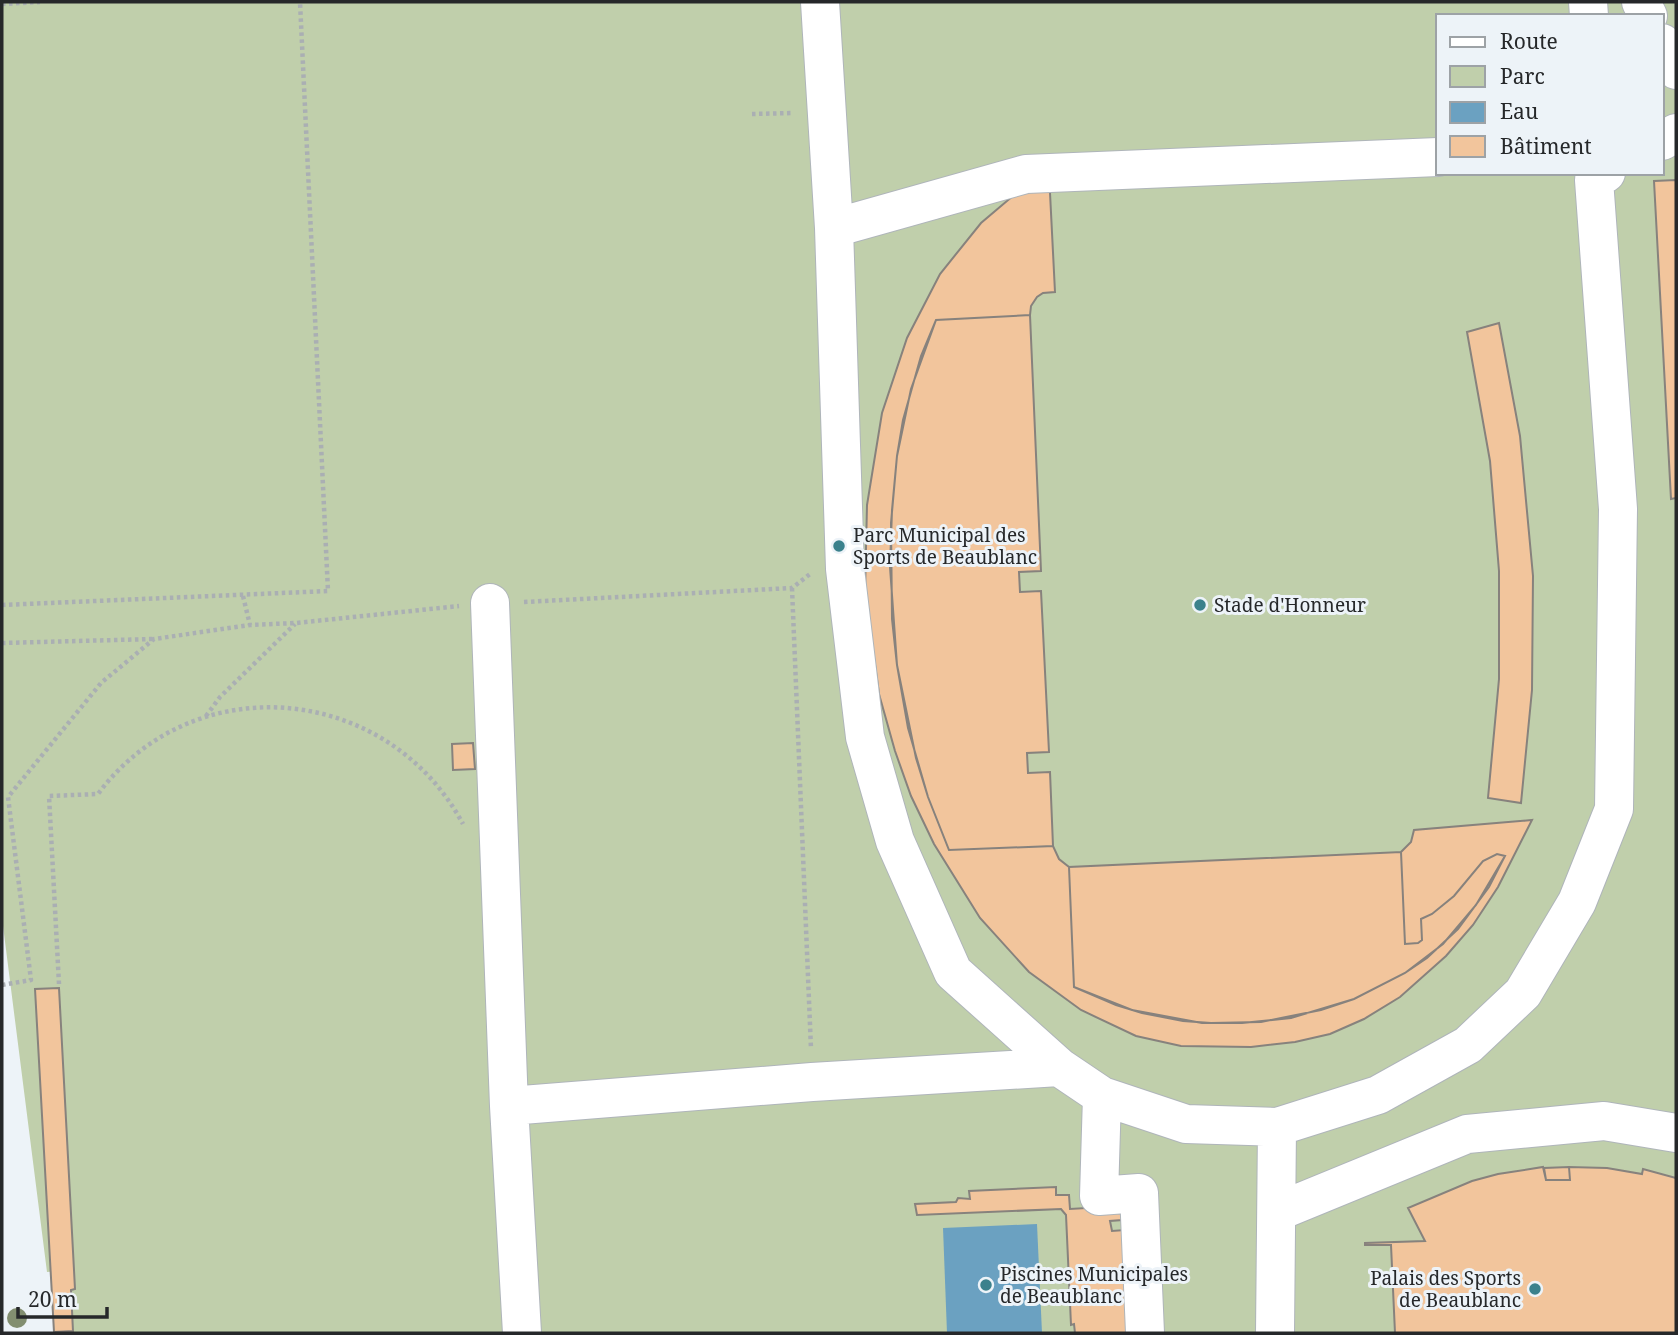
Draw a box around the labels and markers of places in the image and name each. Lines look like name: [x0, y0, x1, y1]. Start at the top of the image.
place label: Parc Municipal des Sports de Beaublanc: [853, 522, 1037, 570]
marker: Parc Municipal des Sports de Beaublanc: [831, 538, 847, 554]
place label: Stade d'Honneur: [1214, 592, 1366, 618]
marker: Stade d'Honneur: [1192, 597, 1208, 613]
place label: Piscines Municipales de Beaublanc: [1000, 1261, 1188, 1309]
place label: Palais des Sports de Beaublanc: [1370, 1265, 1521, 1313]
marker: Piscines Municipales de Beaublanc: [978, 1277, 994, 1293]
marker: Palais des Sports de Beaublanc: [1527, 1281, 1543, 1297]

